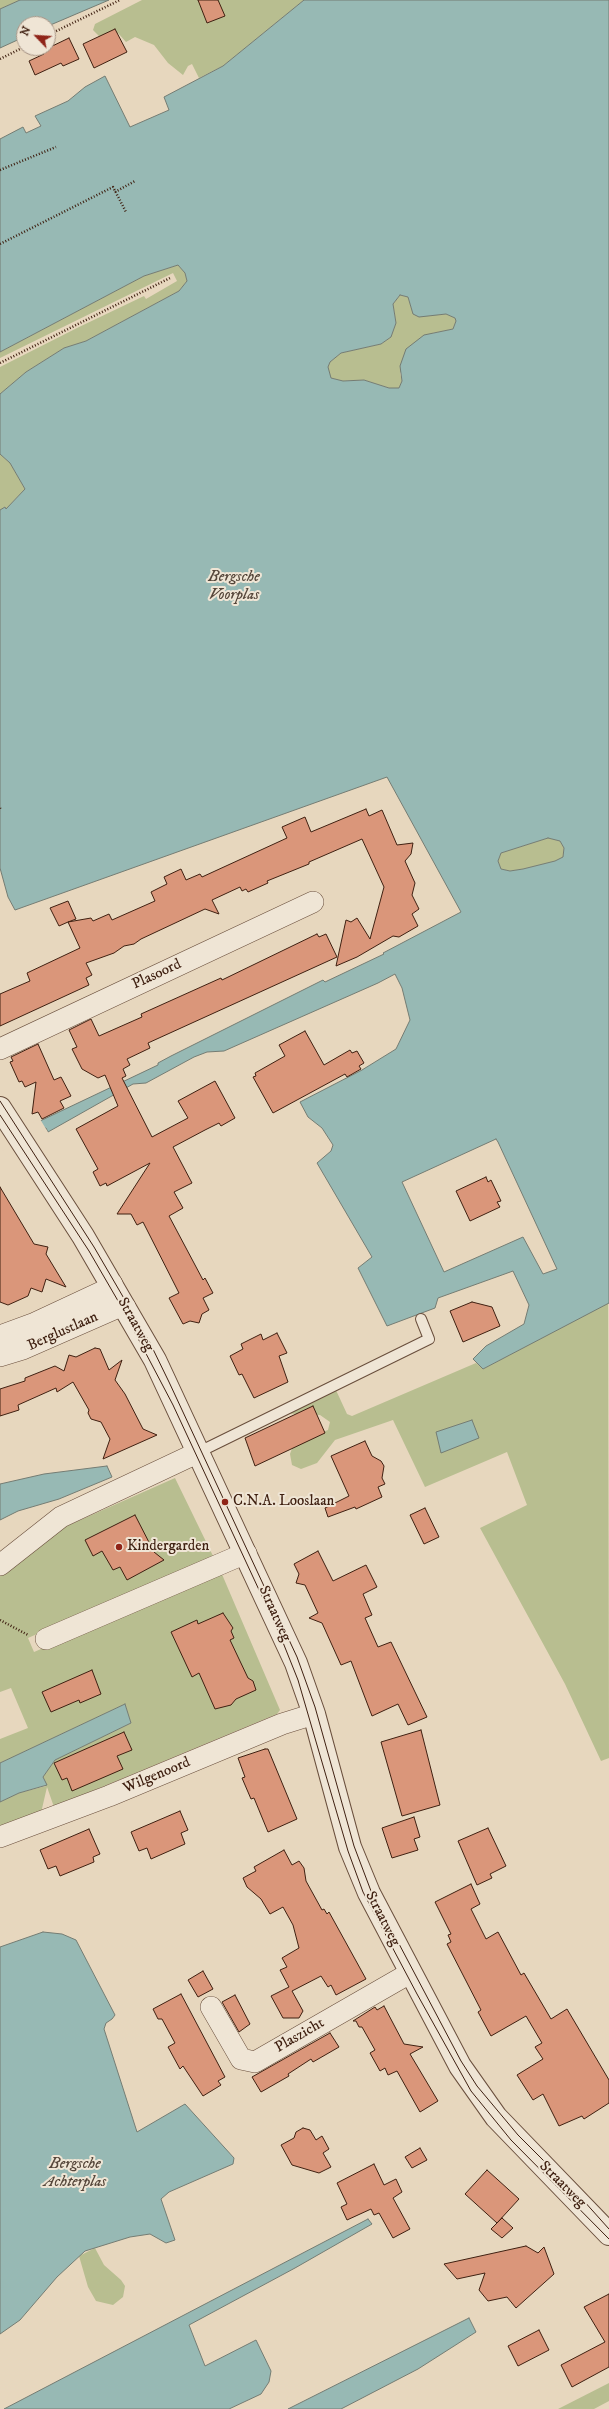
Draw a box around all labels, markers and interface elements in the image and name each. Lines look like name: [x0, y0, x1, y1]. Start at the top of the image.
north arrow: [16, 16, 56, 56]
text: N: [18, 24, 34, 38]
water label: Bergsche Voorplas: [208, 568, 260, 606]
street label: Plasoord: [130, 956, 184, 994]
street label: Straatweg: [113, 1295, 157, 1355]
street label: Berglustlaan: [25, 1308, 101, 1356]
place label: C.N.A. Looslaan: [233, 1493, 334, 1511]
marker: C.N.A. Looslaan: [220, 1497, 230, 1507]
place label: Kindergarden: [127, 1538, 209, 1556]
marker: Kindergarden: [114, 1542, 124, 1552]
street label: Straatweg: [254, 1583, 294, 1645]
street label: Wilgenoord: [121, 1754, 193, 1798]
street label: Straatweg: [361, 1889, 403, 1949]
street label: Plaszicht: [272, 2015, 328, 2057]
water label: Bergsche Achterplas: [44, 2155, 106, 2193]
street label: Straatweg: [535, 2158, 589, 2212]

